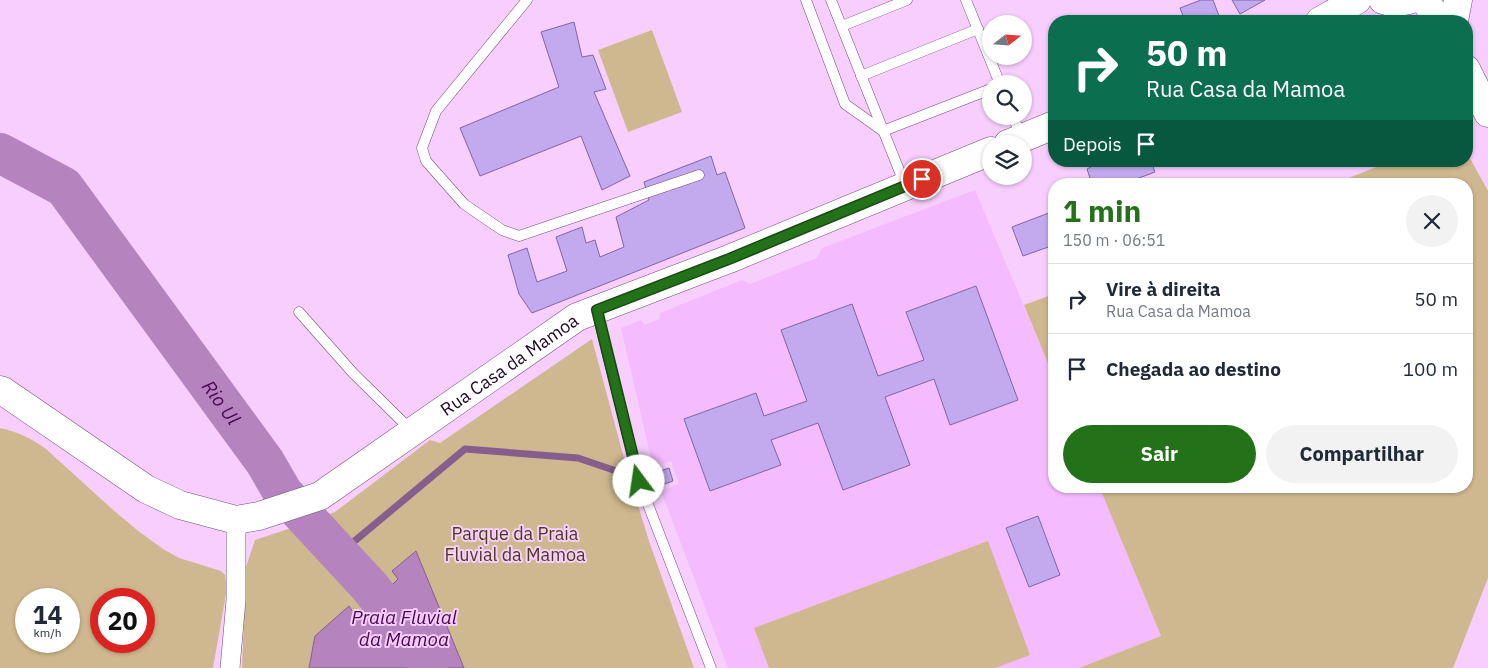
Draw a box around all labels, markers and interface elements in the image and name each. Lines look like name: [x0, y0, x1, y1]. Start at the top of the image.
north arrow: [982, 15, 1032, 65]
map controls: [982, 15, 1032, 185]
text: 50 m: [1146, 30, 1228, 76]
icon: right: [1063, 35, 1128, 100]
text: Rua Casa da Mamoa: [1146, 74, 1345, 103]
button: search: [982, 75, 1032, 125]
icon: arrive: [1132, 130, 1160, 158]
text: Depois: [1063, 132, 1122, 156]
button: layers: [982, 135, 1032, 185]
pin: [901, 158, 943, 200]
icon: arrive: [908, 165, 936, 193]
text: 1 min: [1063, 191, 1141, 230]
button: close: [1406, 195, 1458, 247]
text: 150 m · 06:51: [1063, 230, 1165, 250]
text: Vire à direita: [1106, 277, 1221, 301]
icon: right: [1063, 285, 1091, 313]
text: 50 m: [1414, 287, 1458, 311]
text: Rua Casa da Mamoa: [1106, 301, 1251, 321]
street label: Rua Casa da Mamoa: [436, 308, 583, 420]
icon: arrive: [1063, 355, 1091, 383]
text: Chegada ao destino: [1106, 357, 1281, 381]
text: 100 m: [1403, 357, 1458, 381]
water label: Rio Ul: [197, 375, 246, 429]
button: Sair: [1063, 425, 1256, 483]
button: Compartilhar: [1266, 425, 1458, 483]
position arrow: [612, 454, 664, 506]
park label: Parque da Praia Fluvial da Mamoa: [444, 522, 586, 566]
speed limit sign: 20: [90, 588, 155, 653]
text: 14: [32, 598, 63, 631]
water label: Praia Fluvial da Mamoa: [351, 605, 457, 651]
text: km/h: [33, 625, 62, 640]

